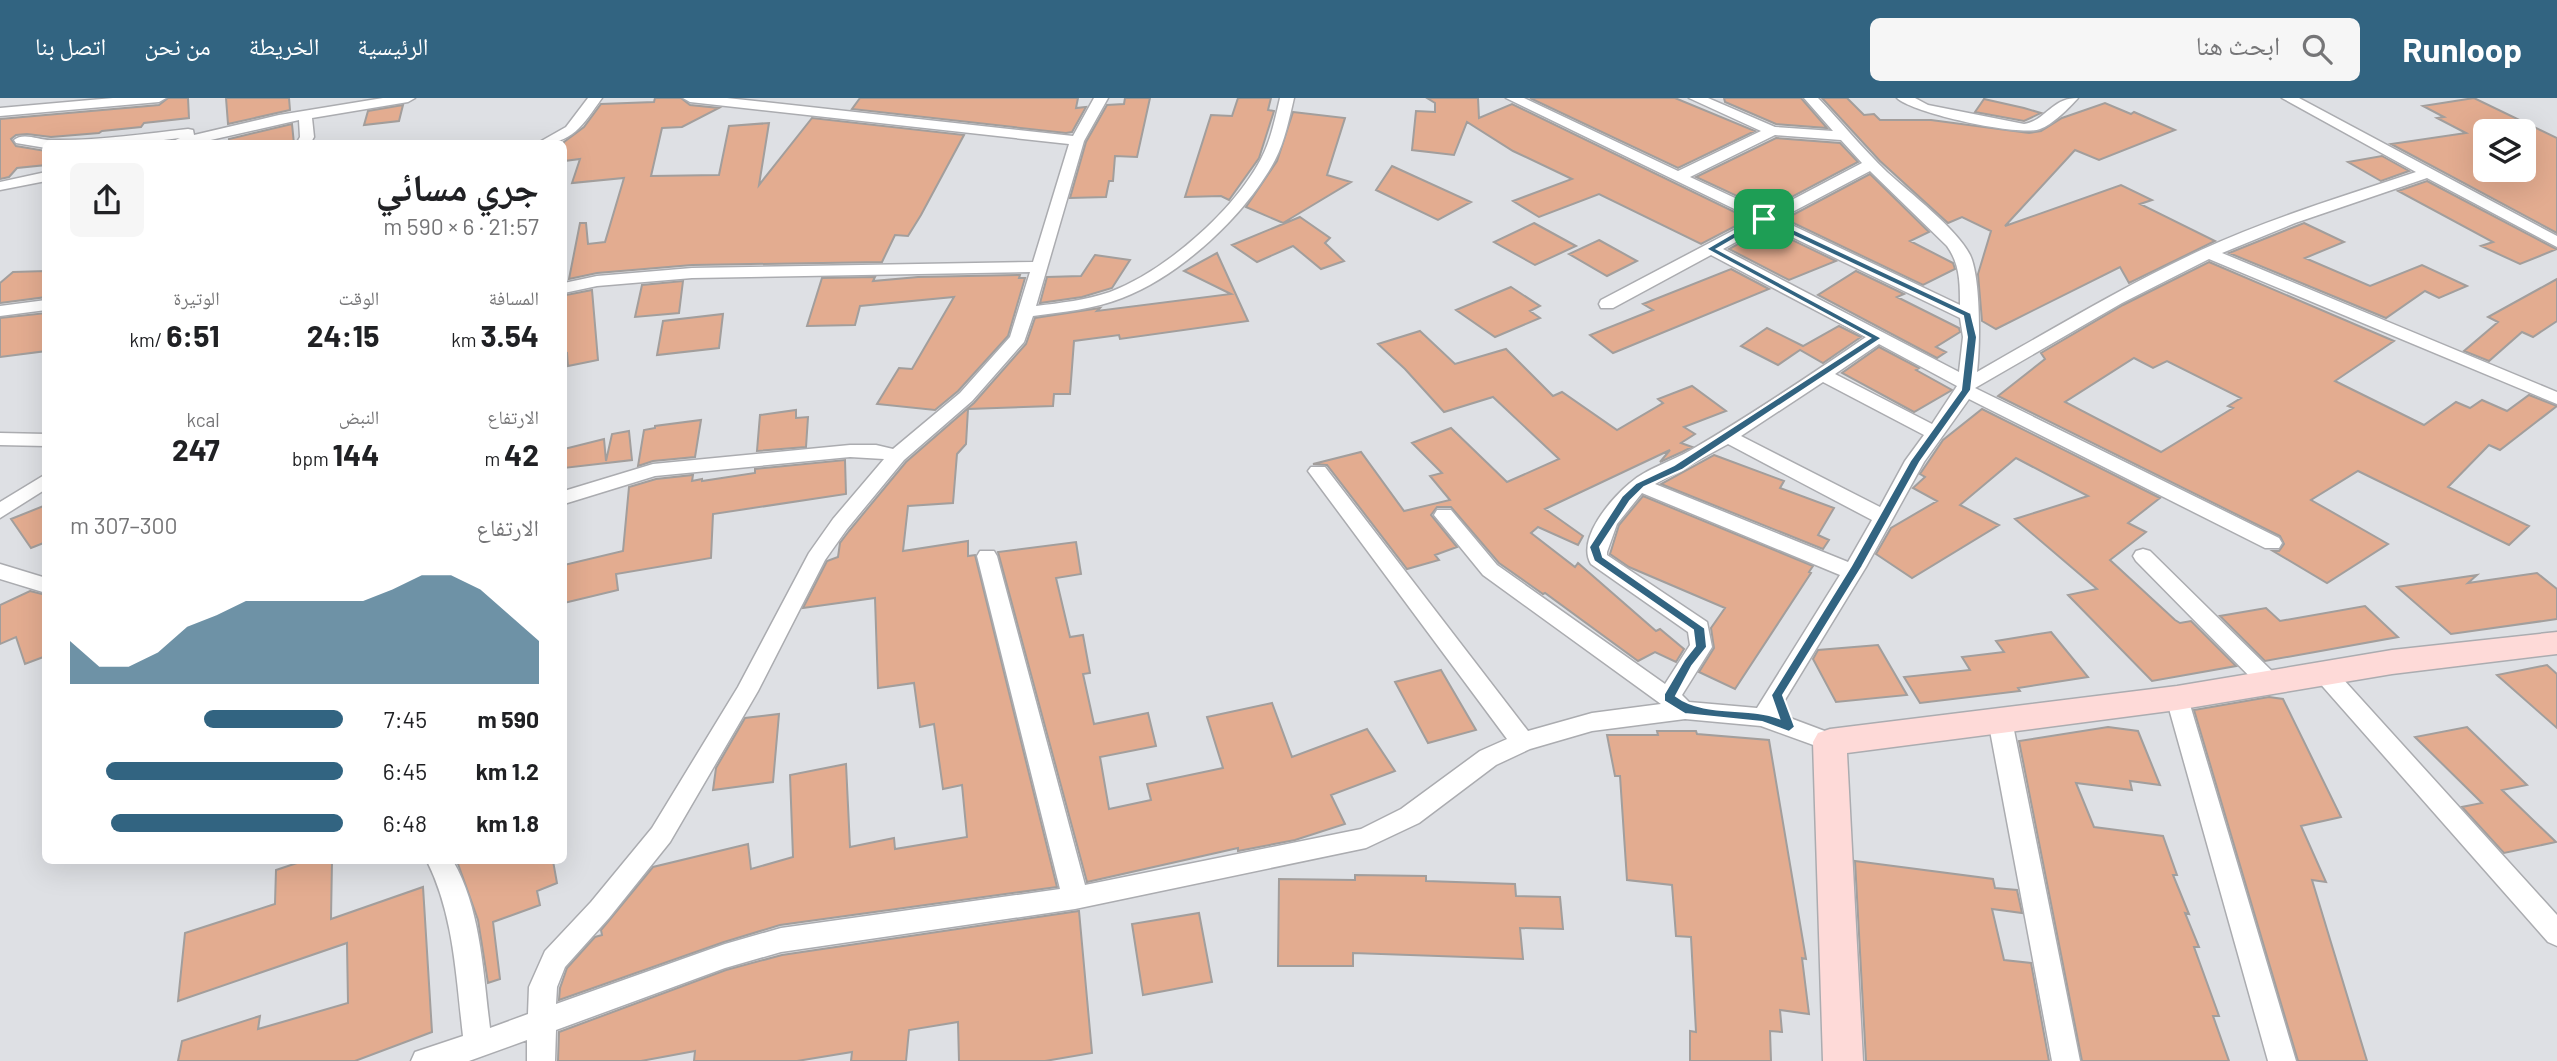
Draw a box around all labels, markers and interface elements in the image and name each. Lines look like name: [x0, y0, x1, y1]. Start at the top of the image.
search box: [1870, 18, 2360, 81]
text: ابحث هنا: [2196, 29, 2280, 60]
text: Runloop: [2402, 29, 2522, 69]
icon: search: [2298, 30, 2336, 68]
text: اتصل بنا: [35, 31, 106, 60]
text: من نحن: [144, 31, 211, 60]
text: الخريطة: [249, 31, 319, 60]
text: الرئيسية: [357, 31, 429, 60]
map controls: [2473, 119, 2536, 182]
button: layers: [2473, 119, 2536, 182]
button: share: [70, 163, 144, 237]
text: جري مسائي: [375, 163, 539, 209]
pin: [1734, 189, 1794, 249]
icon: arrive: [1745, 200, 1783, 238]
text: 21:57 · 6 × 590 m: [383, 212, 539, 240]
text: الوتيرة: [173, 286, 220, 309]
text: الوقت: [338, 286, 379, 309]
text: المسافة: [489, 286, 539, 309]
text: 6:51: [166, 317, 220, 353]
text: 24:15: [307, 317, 379, 353]
text: 3.54: [480, 317, 539, 353]
text: /km: [130, 328, 166, 351]
text: km: [451, 328, 480, 351]
text: النبض: [339, 405, 379, 428]
text: الارتفاع: [487, 405, 539, 428]
text: kcal: [187, 408, 220, 431]
text: 247: [172, 431, 220, 467]
text: 144: [332, 436, 379, 472]
text: 42: [504, 436, 539, 472]
text: bpm: [292, 447, 332, 470]
text: m: [485, 447, 504, 470]
text: 300–307 m: [70, 511, 178, 539]
text: الارتفاع: [476, 513, 539, 541]
text: 7:45: [384, 705, 427, 733]
text: 590 m: [477, 705, 539, 733]
text: 6:45: [383, 757, 427, 785]
text: 1.2 km: [476, 757, 539, 785]
text: 6:48: [383, 809, 427, 837]
text: 1.8 km: [476, 809, 539, 837]

